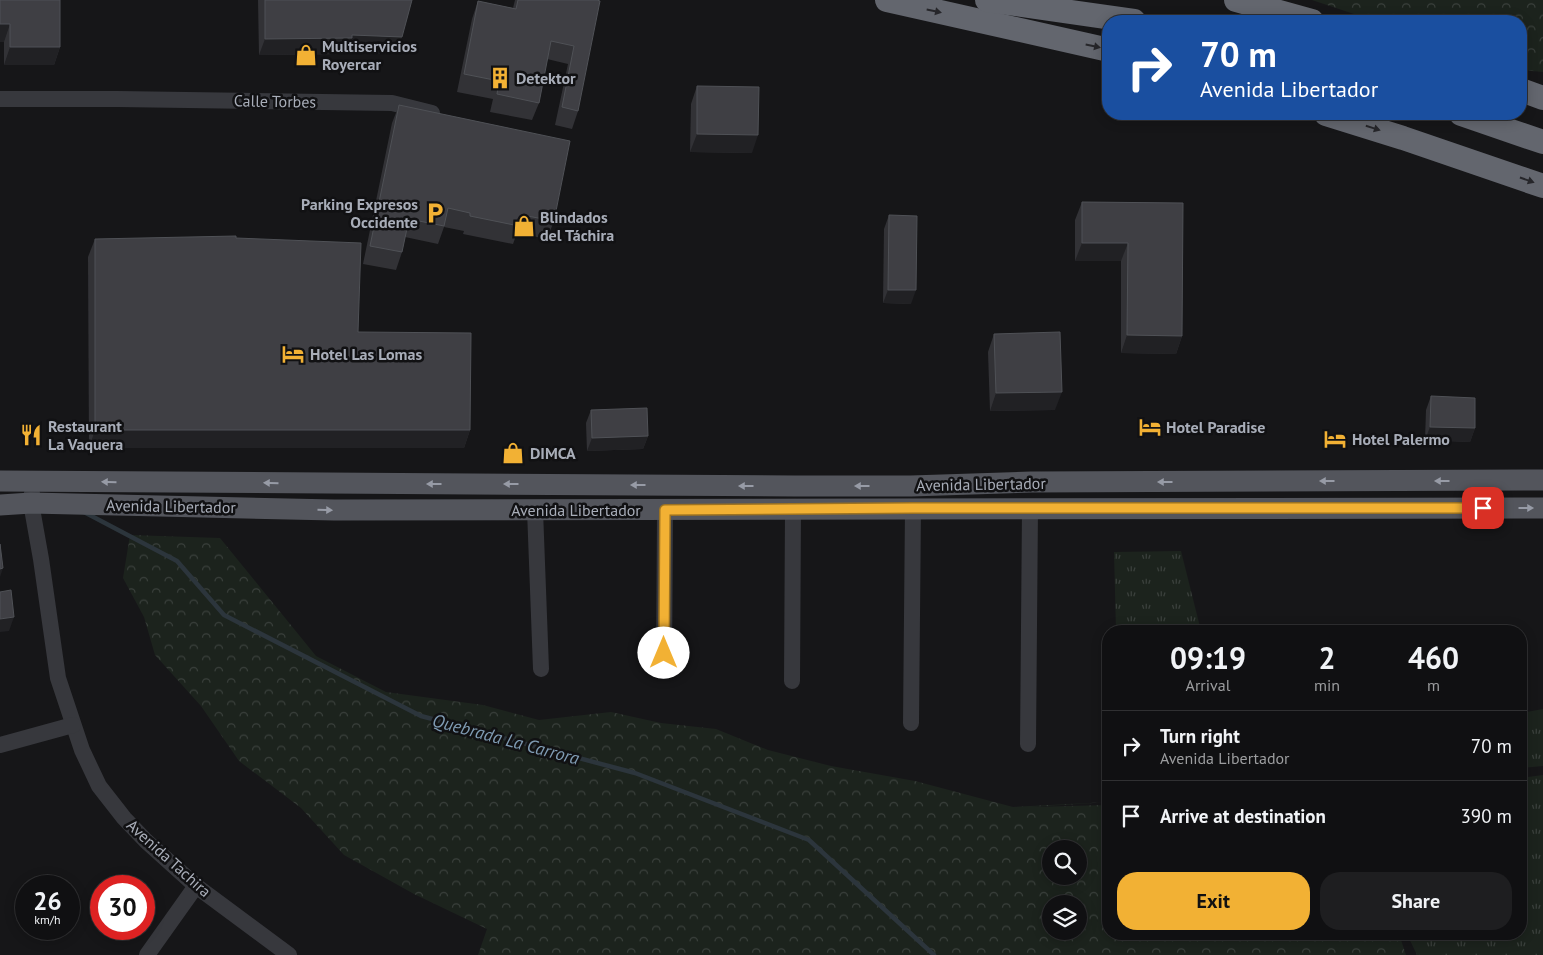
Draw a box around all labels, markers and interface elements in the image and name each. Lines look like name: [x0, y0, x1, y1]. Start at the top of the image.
one-way arrow: [926, 8, 942, 16]
text: 70 m: [1200, 31, 1277, 77]
icon: right: [1117, 35, 1182, 100]
place label: Multiservicios Royercar: [322, 36, 417, 74]
shop icon: Multiservicios Royercar: [293, 42, 319, 68]
one-way arrow: [1085, 42, 1100, 50]
building icon: Detektor: [487, 65, 513, 91]
place label: Detektor: [516, 68, 576, 88]
text: Avenida Libertador: [1200, 75, 1378, 103]
street label: Calle Torbes: [234, 90, 317, 112]
one-way arrow: [1366, 125, 1381, 133]
one-way arrow: [1520, 176, 1535, 184]
place label: Parking Expresos Occidente: [301, 194, 418, 232]
parking icon: Parking Expresos Occidente: [422, 200, 448, 226]
place label: Blindados del Táchira: [540, 207, 614, 245]
shop icon: Blindados del Táchira: [511, 213, 537, 239]
hotel icon: Hotel Las Lomas: [280, 341, 306, 367]
place label: Hotel Las Lomas: [310, 344, 422, 364]
hotel icon: Hotel Paradise: [1137, 414, 1163, 440]
place label: Restaurant La Vaquera: [48, 416, 123, 454]
place label: Hotel Paradise: [1166, 417, 1265, 437]
restaurant icon: Restaurant La Vaquera: [18, 422, 44, 448]
hotel icon: Hotel Palermo: [1322, 426, 1348, 452]
place label: Hotel Palermo: [1352, 429, 1450, 449]
shop icon: DIMCA: [500, 440, 526, 466]
place label: DIMCA: [530, 443, 576, 463]
street label: Avenida Libertador: [916, 473, 1046, 495]
one-way arrow: [1319, 477, 1335, 485]
one-way arrow: [1434, 477, 1450, 485]
one-way arrow: [100, 478, 116, 486]
one-way arrow: [1157, 478, 1173, 486]
one-way arrow: [263, 479, 279, 487]
one-way arrow: [425, 480, 441, 488]
one-way arrow: [503, 480, 519, 488]
one-way arrow: [630, 481, 646, 489]
one-way arrow: [738, 482, 754, 490]
one-way arrow: [854, 482, 870, 490]
pin: [1462, 487, 1504, 529]
icon: arrive: [1469, 494, 1497, 522]
street label: Avenida Libertador: [106, 495, 236, 517]
street label: Avenida Libertador: [511, 500, 641, 520]
one-way arrow: [1518, 504, 1534, 512]
one-way arrow: [317, 506, 333, 514]
position arrow: [637, 626, 689, 678]
text: 09:19: [1170, 638, 1246, 677]
text: 2: [1319, 638, 1336, 677]
text: 460: [1408, 638, 1459, 677]
text: Arrival: [1186, 675, 1230, 695]
text: min: [1314, 675, 1340, 695]
text: m: [1427, 675, 1440, 695]
water label: Quebrada La Carrora: [430, 708, 582, 770]
text: Turn right: [1160, 724, 1240, 748]
icon: right: [1117, 732, 1145, 760]
text: 70 m: [1471, 734, 1512, 758]
text: Avenida Libertador: [1160, 748, 1290, 768]
icon: arrive: [1117, 802, 1145, 830]
text: Arrive at destination: [1160, 804, 1326, 828]
text: 390 m: [1460, 804, 1512, 828]
street label: Avenida Tachira: [123, 815, 215, 901]
map controls: [1042, 840, 1087, 940]
button: search: [1042, 840, 1087, 885]
button: Exit: [1117, 872, 1310, 930]
button: Share: [1320, 872, 1512, 930]
speed limit sign: 30: [90, 875, 155, 940]
text: 26: [33, 885, 62, 917]
button: layers: [1042, 895, 1087, 940]
text: km/h: [34, 912, 61, 927]

